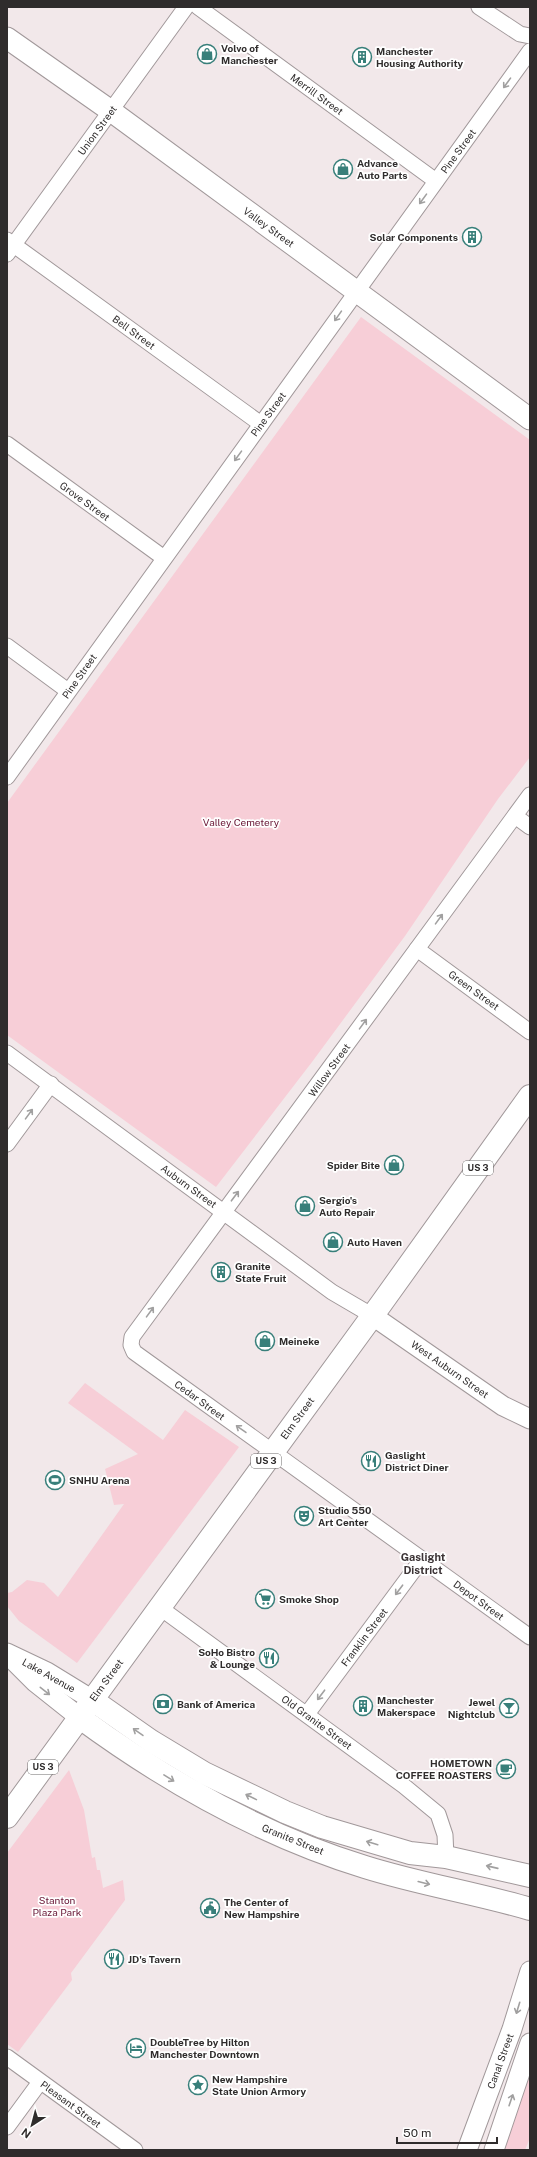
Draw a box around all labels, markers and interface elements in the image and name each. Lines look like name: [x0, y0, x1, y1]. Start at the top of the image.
place label: Volvo of Manchester: [221, 42, 278, 66]
shop icon: Volvo of Manchester: [196, 43, 218, 65]
place label: Manchester Housing Authority: [376, 45, 464, 69]
building icon: Manchester Housing Authority: [351, 46, 373, 68]
street label: Merrill Street: [288, 71, 346, 117]
one-way arrow: [503, 77, 511, 88]
street label: Union Street: [75, 103, 119, 157]
street label: Pine Street: [438, 126, 478, 176]
place label: Advance Auto Parts: [357, 157, 408, 181]
shop icon: Advance Auto Parts: [332, 158, 354, 180]
one-way arrow: [418, 194, 427, 205]
street label: Valley Street: [241, 205, 297, 250]
building icon: Solar Components: [461, 226, 483, 248]
place label: Solar Components: [370, 231, 458, 243]
one-way arrow: [334, 310, 342, 321]
street label: Bell Street: [110, 312, 158, 352]
street label: Pine Street: [248, 389, 288, 439]
one-way arrow: [234, 450, 242, 461]
street label: Grove Street: [58, 479, 112, 523]
street label: Pine Street: [59, 651, 99, 701]
park label: Valley Cemetery: [203, 816, 280, 828]
one-way arrow: [435, 914, 443, 925]
street label: Green Street: [446, 968, 502, 1013]
one-way arrow: [358, 1019, 367, 1030]
street label: Willow Street: [306, 1041, 352, 1099]
one-way arrow: [25, 1109, 33, 1120]
shop icon: Spider Bite: [383, 1154, 405, 1176]
place label: Spider Bite: [327, 1159, 380, 1171]
road number: US 3: [463, 1161, 493, 1175]
street label: Auburn Street: [159, 1162, 219, 1210]
one-way arrow: [231, 1190, 239, 1201]
place label: Sergio's Auto Repair: [319, 1194, 375, 1218]
shop icon: Sergio's Auto Repair: [294, 1195, 316, 1217]
shop icon: Auto Haven: [322, 1231, 344, 1253]
place label: Auto Haven: [347, 1236, 402, 1248]
place label: Granite State Fruit: [235, 1260, 286, 1284]
building icon: Granite State Fruit: [210, 1261, 232, 1283]
one-way arrow: [146, 1307, 154, 1318]
shop icon: Meineke: [254, 1330, 276, 1352]
place label: Meineke: [279, 1335, 320, 1347]
street label: West Auburn Street: [409, 1338, 491, 1400]
street label: Cedar Street: [172, 1378, 228, 1422]
street label: Elm Street: [278, 1394, 316, 1441]
one-way arrow: [236, 1425, 247, 1433]
place label: Gaslight District Diner: [385, 1449, 449, 1473]
restaurant icon: Gaslight District Diner: [360, 1450, 382, 1472]
road number: US 3: [251, 1454, 281, 1468]
sports icon: SNHU Arena: [44, 1469, 66, 1491]
place label: SNHU Arena: [69, 1474, 130, 1486]
place label: Studio 550 Art Center: [318, 1504, 372, 1528]
theatre icon: Studio 550 Art Center: [293, 1505, 315, 1527]
district label: Gaslight District: [401, 1551, 446, 1576]
street label: Depot Street: [451, 1578, 507, 1622]
one-way arrow: [395, 1585, 403, 1596]
supermarket icon: Smoke Shop: [254, 1588, 276, 1610]
place label: Smoke Shop: [279, 1593, 339, 1605]
street label: Franklin Street: [338, 1606, 390, 1668]
place label: SoHo Bistro & Lounge: [198, 1646, 255, 1670]
restaurant icon: SoHo Bistro & Lounge: [258, 1647, 280, 1669]
street label: Lake Avenue: [20, 1655, 78, 1695]
street label: Elm Street: [87, 1656, 125, 1703]
one-way arrow: [40, 1686, 51, 1695]
one-way arrow: [317, 1689, 325, 1700]
street label: Old Granite Street: [279, 1692, 355, 1752]
bank icon: Bank of America: [152, 1693, 174, 1715]
place label: Manchester Makerspace: [377, 1694, 436, 1718]
building icon: Manchester Makerspace: [352, 1695, 374, 1717]
place label: Jewel Nightclub: [448, 1696, 495, 1720]
bar icon: Jewel Nightclub: [498, 1697, 520, 1719]
place label: Bank of America: [177, 1698, 255, 1710]
one-way arrow: [133, 1728, 144, 1736]
place label: HOMETOWN COFFEE ROASTERS: [396, 1757, 492, 1781]
cafe icon: HOMETOWN COFFEE ROASTERS: [495, 1758, 517, 1780]
road number: US 3: [28, 1760, 58, 1774]
one-way arrow: [163, 1774, 175, 1782]
one-way arrow: [245, 1793, 257, 1800]
street label: Granite Street: [260, 1821, 326, 1857]
one-way arrow: [366, 1839, 379, 1846]
one-way arrow: [486, 1863, 499, 1871]
one-way arrow: [418, 1879, 431, 1887]
park label: Stanton Plaza Park: [32, 1894, 82, 1918]
place label: The Center of New Hampshire: [224, 1896, 300, 1920]
public building icon: The Center of New Hampshire: [199, 1897, 221, 1919]
restaurant icon: JD's Tavern: [103, 1948, 125, 1970]
place label: JD's Tavern: [128, 1953, 181, 1965]
one-way arrow: [514, 2002, 522, 2014]
street label: Canal Street: [484, 2031, 516, 2090]
place label: DoubleTree by Hilton Manchester Downtown: [150, 2036, 259, 2060]
hotel icon: DoubleTree by Hilton Manchester Downtown: [125, 2037, 147, 2059]
place label: New Hampshire State Union Armory: [212, 2073, 307, 2097]
place icon: New Hampshire State Union Armory: [187, 2074, 209, 2096]
street label: Pleasant Street: [38, 2078, 104, 2130]
one-way arrow: [507, 2094, 515, 2106]
north arrow: [12, 2105, 52, 2145]
scale bar: [397, 2119, 497, 2145]
text: N: [19, 2126, 33, 2140]
text: 50 m: [403, 2126, 431, 2140]

